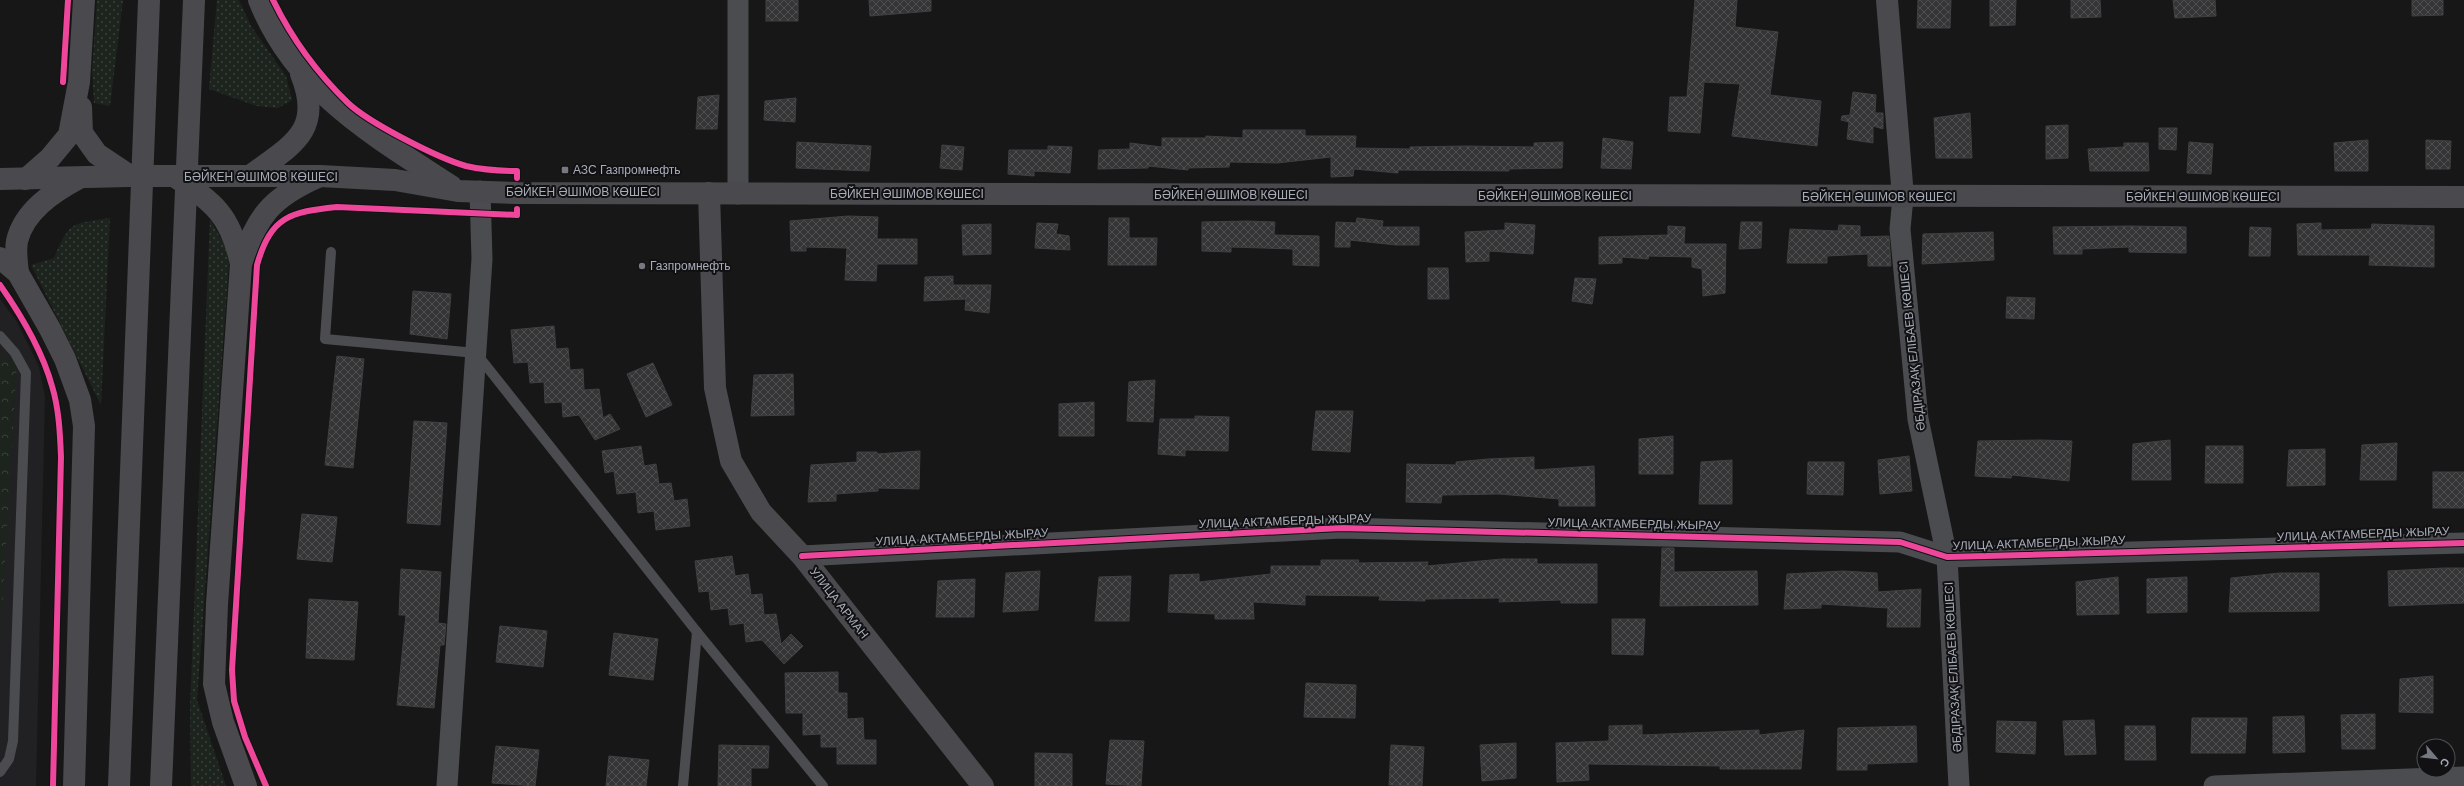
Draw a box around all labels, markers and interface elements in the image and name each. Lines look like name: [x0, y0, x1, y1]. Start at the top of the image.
place label: АЗС Газпромнефть: [573, 163, 681, 177]
marker: АЗС Газпромнефть: [560, 165, 570, 175]
street label: БӘЙКЕН ӘШІМОВ КӨШЕСІ: [184, 169, 338, 184]
street label: БӘЙКЕН ӘШІМОВ КӨШЕСІ: [506, 184, 660, 199]
street label: БӘЙКЕН ӘШІМОВ КӨШЕСІ: [830, 186, 984, 201]
street label: БӘЙКЕН ӘШІМОВ КӨШЕСІ: [1154, 187, 1308, 202]
street label: БӘЙКЕН ӘШІМОВ КӨШЕСІ: [1478, 188, 1632, 203]
street label: БӘЙКЕН ӘШІМОВ КӨШЕСІ: [1802, 189, 1956, 204]
street label: БӘЙКЕН ӘШІМОВ КӨШЕСІ: [2126, 189, 2280, 204]
place label: Газпромнефть: [650, 259, 731, 273]
street label: ӘБДІРАЗАҚ ЕЛІБАЕВ КӨШЕСІ: [1896, 260, 1928, 432]
marker: Газпромнефть: [637, 261, 647, 271]
street label: УЛИЦА АКТАМБЕРДЫ ЖЫРАУ: [1198, 511, 1372, 531]
street label: УЛИЦА АКТАМБЕРДЫ ЖЫРАУ: [1547, 515, 1721, 533]
street label: УЛИЦА АКТАМБЕРДЫ ЖЫРАУ: [2276, 524, 2450, 544]
street label: УЛИЦА АКТАМБЕРДЫ ЖЫРАУ: [875, 525, 1049, 549]
street label: УЛИЦА АКТАМБЕРДЫ ЖЫРАУ: [1952, 533, 2126, 553]
street label: УЛИЦА АРМАН: [807, 565, 871, 641]
street label: ӘБДІРАЗАҚ ЕЛІБАЕВ КӨШЕСІ: [1942, 581, 1964, 753]
north arrow: [2416, 738, 2456, 778]
text: С: [2438, 756, 2452, 769]

